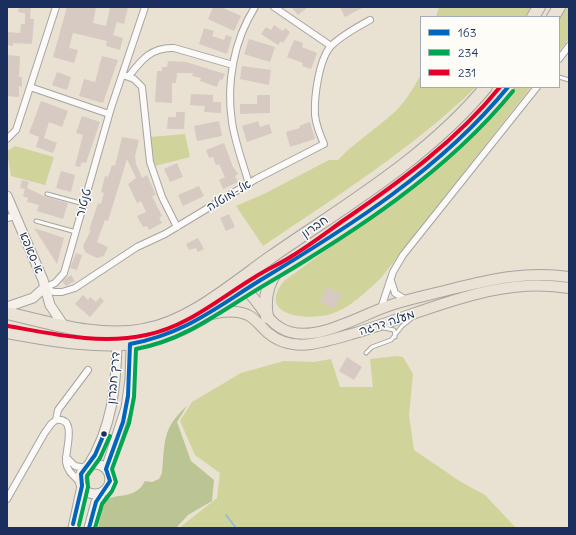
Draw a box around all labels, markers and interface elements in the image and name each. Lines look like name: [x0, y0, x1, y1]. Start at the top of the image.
legend: [420, 16, 560, 88]
text: 163: [458, 25, 477, 40]
text: 234: [458, 45, 478, 60]
text: 231: [458, 65, 476, 80]
street label: אל-מוטלה: [204, 177, 254, 215]
street label: טנטור: [73, 187, 95, 219]
street label: חברון: [299, 213, 331, 241]
street label: א-סאפא: [16, 230, 46, 276]
street label: מעלה דרגה: [357, 307, 417, 339]
street label: דרך חברון: [105, 351, 123, 405]
unlabelled marker: [99, 429, 109, 439]

